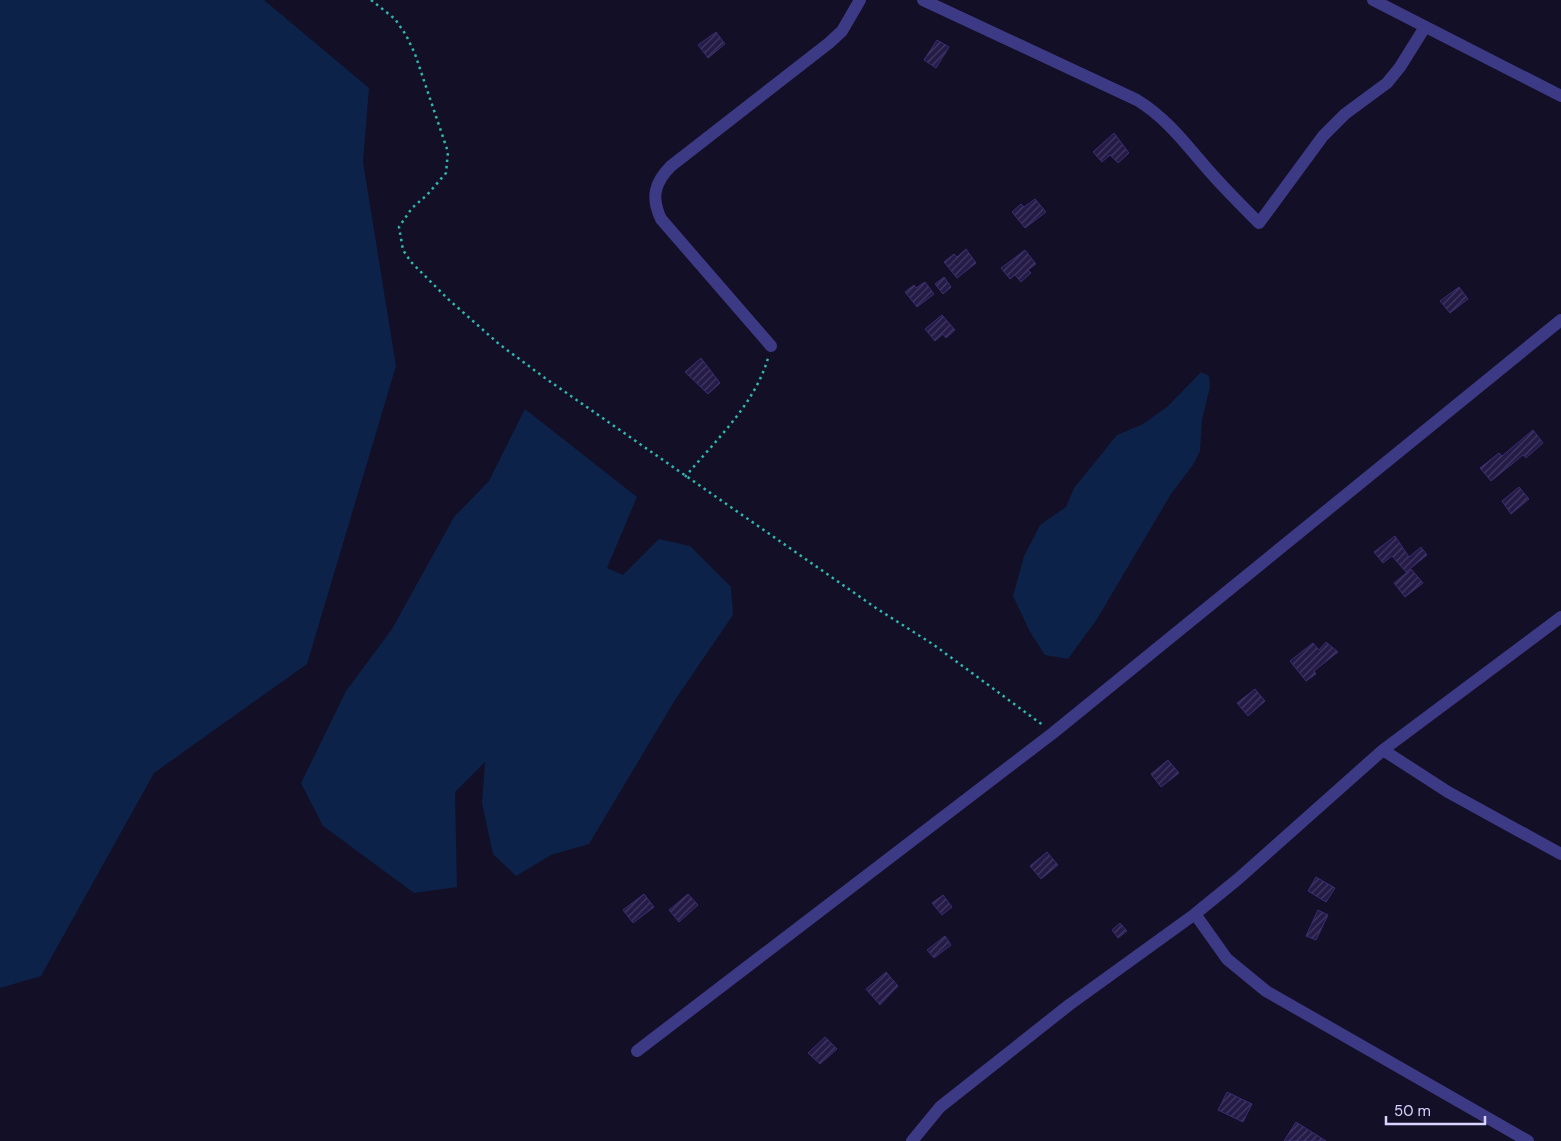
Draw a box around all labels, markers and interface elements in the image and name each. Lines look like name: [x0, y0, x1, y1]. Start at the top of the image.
scale bar: [1386, 1094, 1485, 1126]
text: 50 m: [1394, 1101, 1431, 1121]

